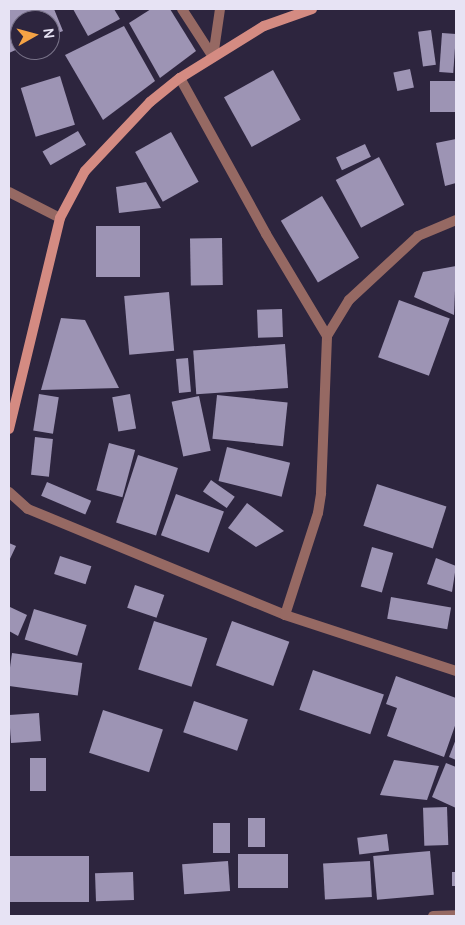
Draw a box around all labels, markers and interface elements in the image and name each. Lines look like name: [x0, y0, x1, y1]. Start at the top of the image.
north arrow: [10, 10, 60, 60]
text: N: [39, 27, 59, 39]

